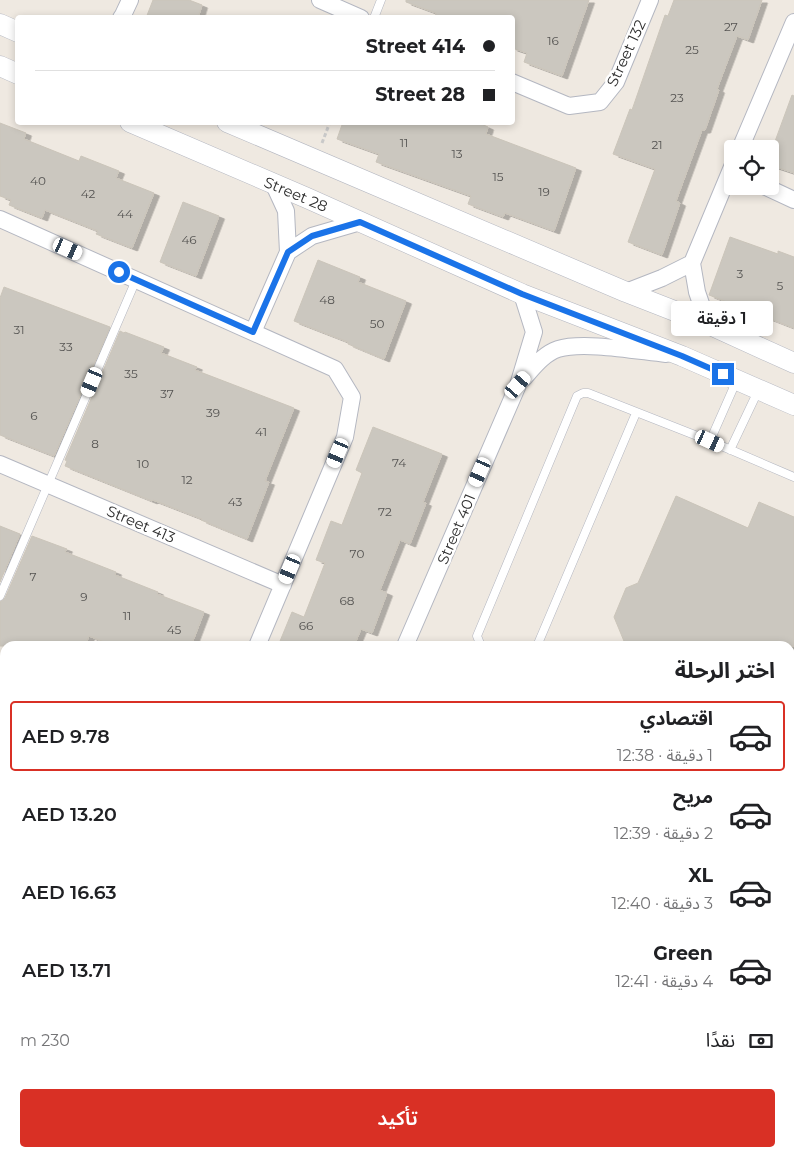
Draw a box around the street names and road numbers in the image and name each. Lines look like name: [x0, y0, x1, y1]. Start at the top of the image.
street label: Street 132: [602, 17, 650, 89]
street label: Street 28: [261, 172, 331, 216]
street label: Street 401: [433, 491, 479, 567]
street label: Street 413: [104, 501, 178, 547]

